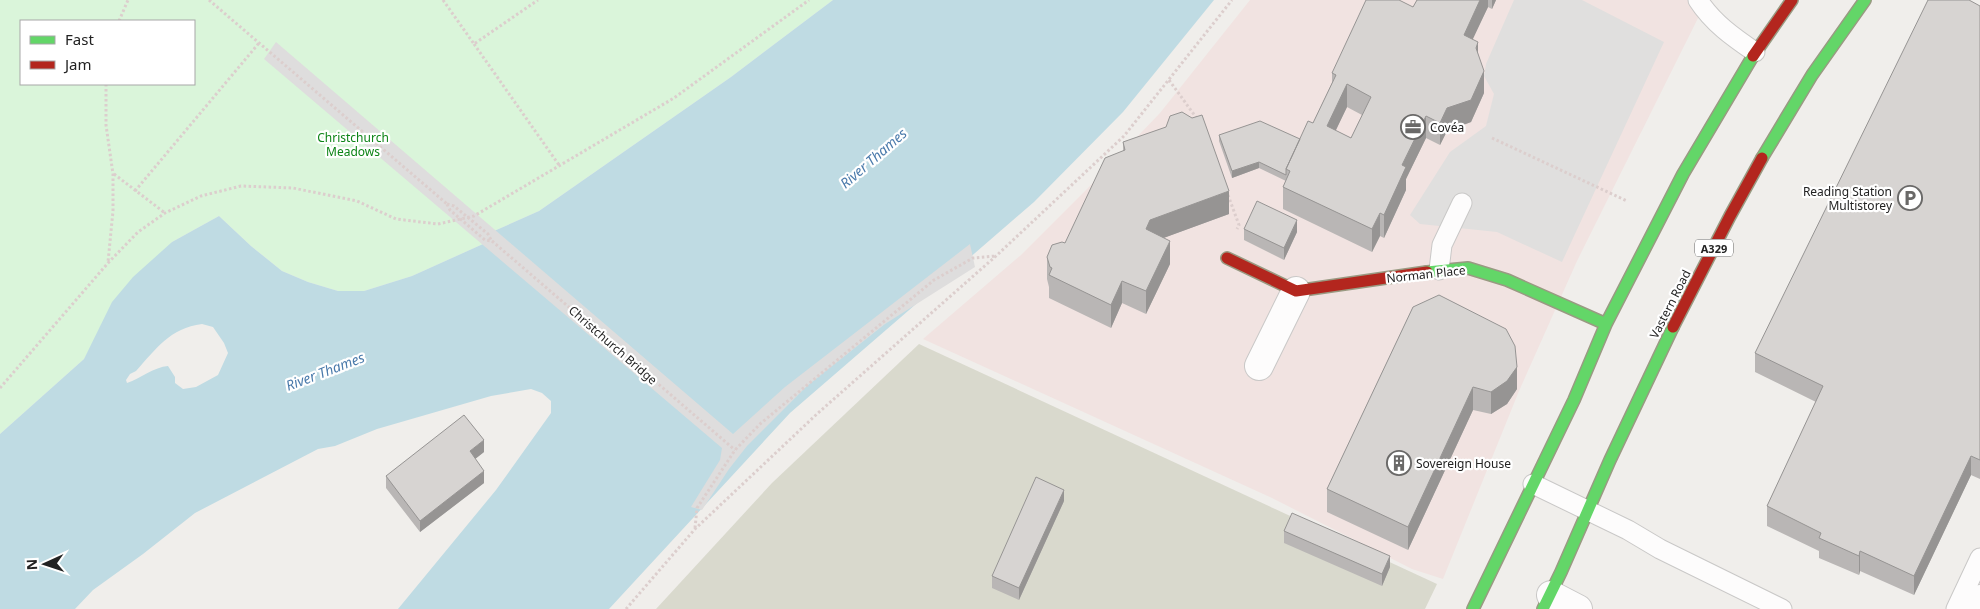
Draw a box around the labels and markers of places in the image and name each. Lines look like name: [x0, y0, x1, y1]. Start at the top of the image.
office icon: Covéa: [1400, 114, 1426, 140]
place label: Covéa: [1430, 119, 1464, 136]
place label: Reading Station Multistorey: [1803, 183, 1893, 214]
parking icon: Reading Station Multistorey: [1897, 185, 1923, 211]
building icon: Sovereign House: [1386, 450, 1412, 476]
place label: Sovereign House: [1416, 455, 1511, 472]

